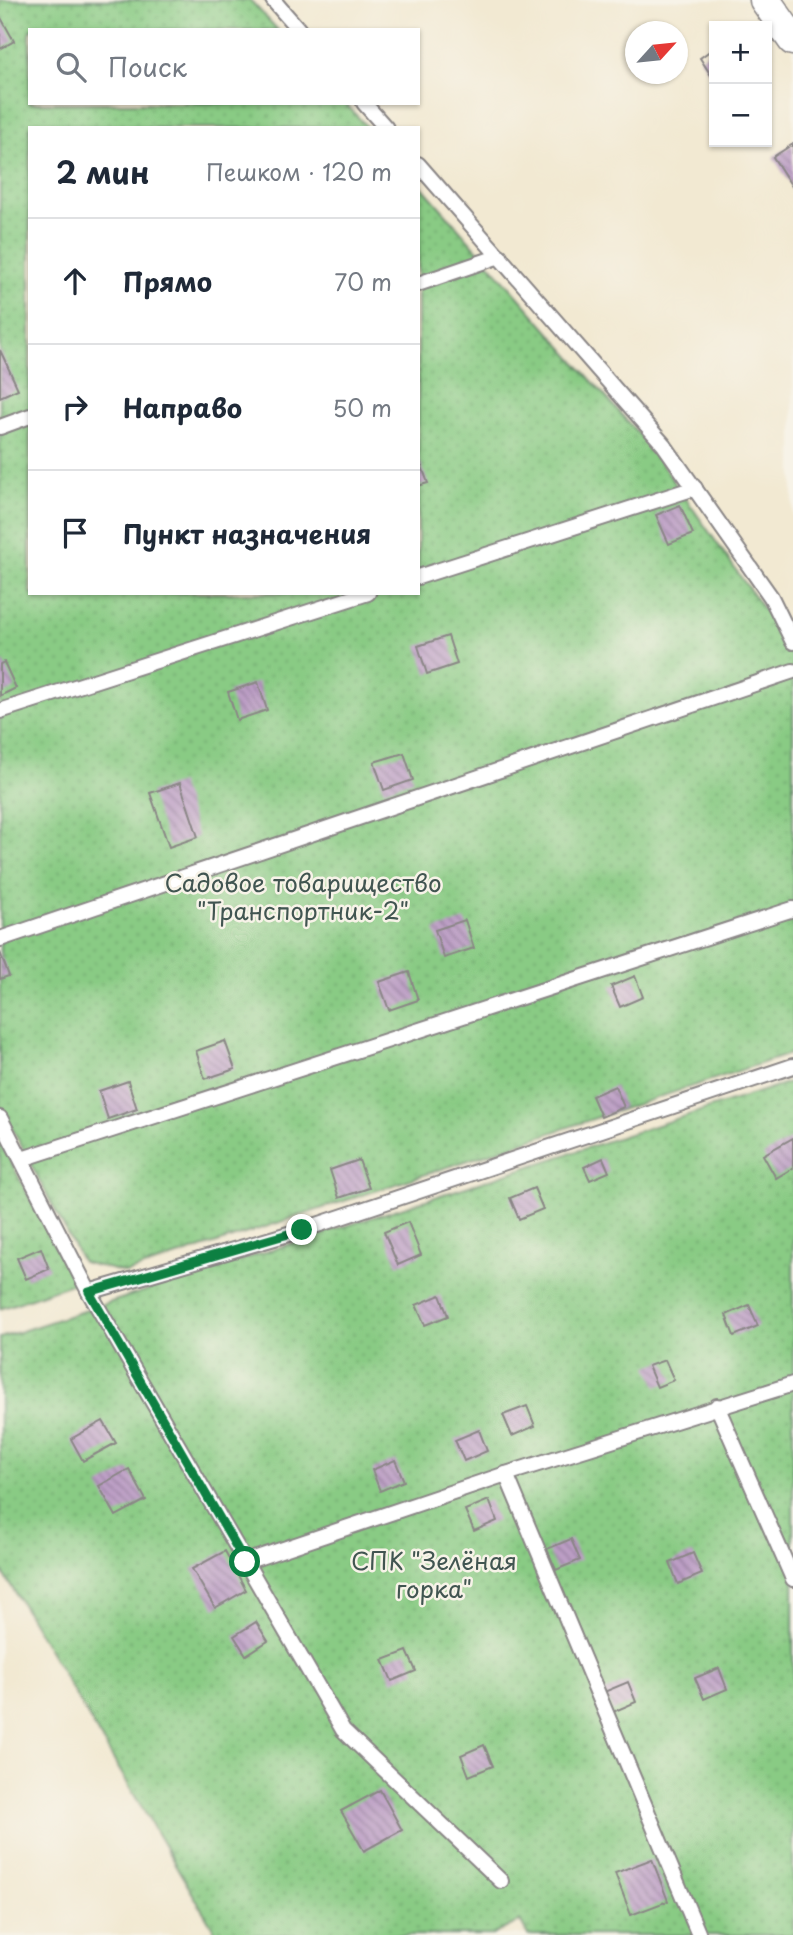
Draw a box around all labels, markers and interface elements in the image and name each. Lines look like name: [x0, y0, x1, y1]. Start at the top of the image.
north arrow: [625, 21, 688, 84]
map controls: [709, 21, 772, 147]
button: +: [709, 21, 772, 84]
search box: [28, 28, 420, 105]
text: Поиск: [108, 47, 187, 86]
icon: search: [52, 48, 90, 86]
button: −: [709, 84, 772, 147]
text: 2 мин: [56, 149, 150, 194]
text: Пешком · 120 m: [206, 154, 392, 189]
icon: ahead: [56, 262, 94, 300]
text: Прямо: [123, 262, 212, 301]
text: 70 m: [334, 264, 392, 299]
icon: right: [56, 388, 94, 426]
text: Направо: [123, 388, 242, 427]
text: 50 m: [332, 390, 392, 425]
icon: arrive: [56, 514, 94, 552]
text: Пункт назначения: [123, 514, 371, 553]
park label: Садовое товарищество "Транспортник-2": [165, 864, 441, 928]
route end: [286, 1214, 317, 1245]
park label: СПК "Зелёная горка": [351, 1542, 517, 1606]
route start: [229, 1546, 260, 1577]

